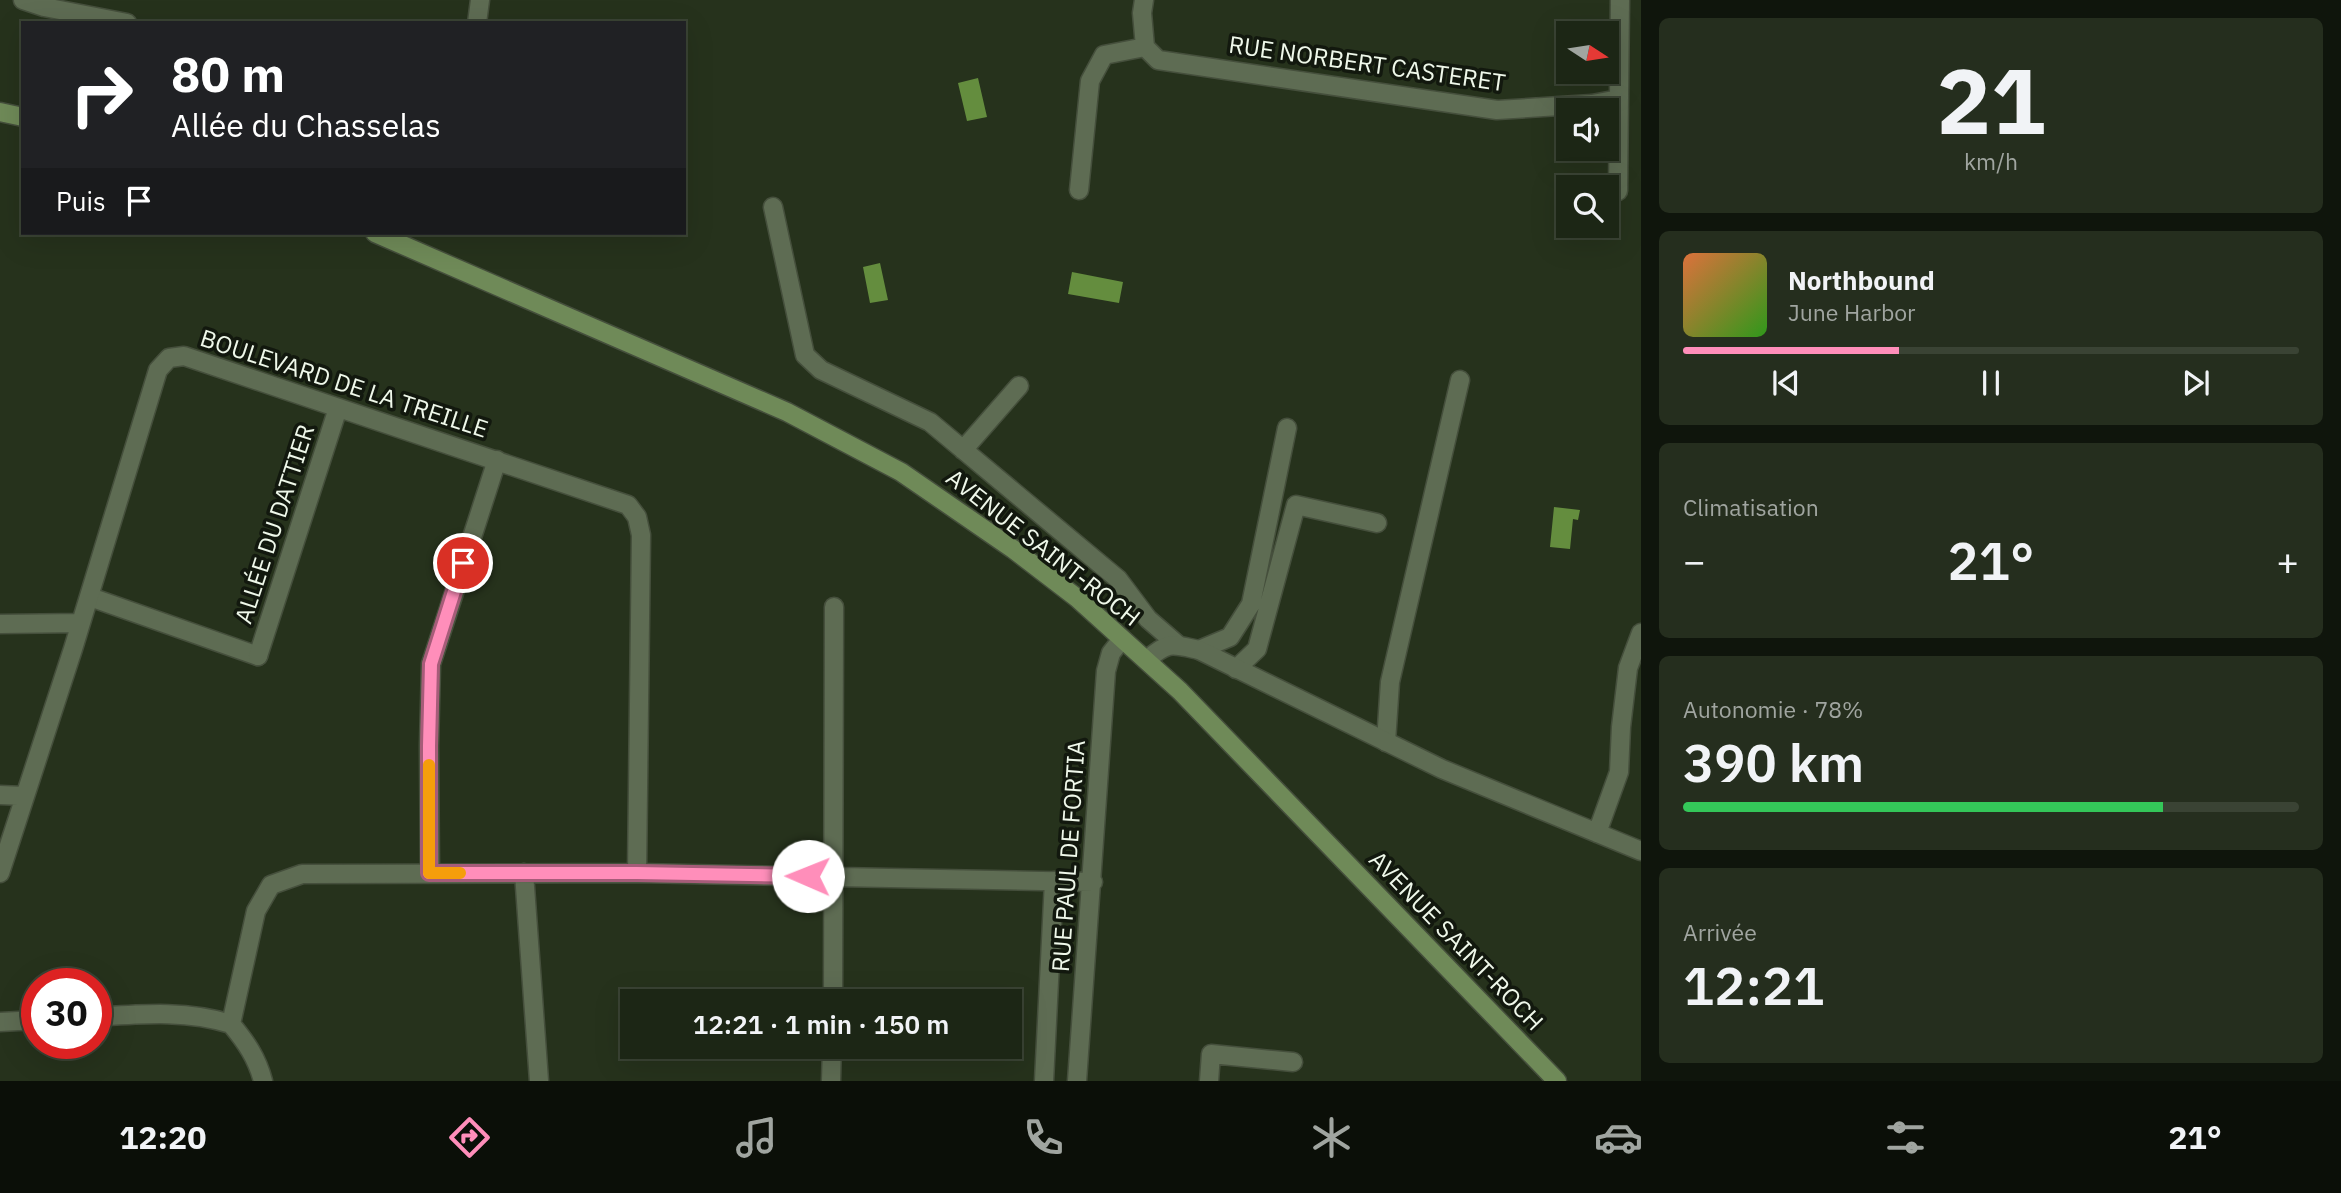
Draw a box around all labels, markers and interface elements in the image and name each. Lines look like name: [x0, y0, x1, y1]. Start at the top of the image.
north arrow: [1556, 21, 1619, 84]
map controls: [1556, 21, 1619, 238]
street label: RUE NORBERT CASTERET: [1227, 28, 1508, 98]
text: 21: [1936, 41, 2046, 159]
text: 80 m: [171, 42, 285, 105]
icon: right: [56, 49, 147, 140]
button: sound: [1556, 98, 1619, 161]
text: Allée du Chasselas: [171, 104, 441, 146]
text: km/h: [1964, 146, 2018, 176]
button: search: [1556, 175, 1619, 238]
icon: arrive: [120, 182, 158, 220]
text: Puis: [56, 184, 106, 218]
text: Northbound: [1788, 263, 1935, 297]
text: June Harbor: [1788, 297, 1916, 327]
street label: BOULEVARD DE LA TREILLE: [196, 321, 492, 445]
icon: previous: [1767, 364, 1805, 402]
icon: pause: [1972, 364, 2010, 402]
icon: next: [2177, 364, 2215, 402]
street label: ALLÉE DU DATTIER: [227, 420, 321, 627]
street label: AVENUE SAINT-ROCH: [940, 461, 1147, 633]
text: Climatisation: [1683, 492, 1819, 522]
text: 21°: [1948, 527, 2034, 594]
pin: [433, 533, 493, 593]
text: −: [1683, 536, 1706, 585]
text: +: [2276, 536, 2299, 585]
icon: arrive: [444, 544, 482, 582]
text: Autonomie · 78%: [1683, 694, 1863, 724]
text: 390 km: [1683, 729, 1864, 796]
street label: RUE PAUL DE FORTIA: [1044, 739, 1092, 973]
position arrow: [771, 839, 845, 913]
street label: AVENUE SAINT-ROCH: [1363, 844, 1551, 1037]
text: Arrivée: [1683, 917, 1757, 947]
text: 12:21: [1683, 952, 1824, 1019]
speed limit sign: 30: [21, 968, 112, 1059]
text: 12:21 · 1 min · 150 m: [693, 1007, 949, 1041]
icon: directions: [445, 1113, 494, 1162]
icon: music: [732, 1113, 781, 1162]
icon: phone: [1019, 1113, 1068, 1162]
icon: climate: [1307, 1113, 1356, 1162]
icon: car: [1594, 1113, 1643, 1162]
icon: filters: [1881, 1113, 1930, 1162]
text: 12:20: [119, 1116, 207, 1158]
text: 21°: [2168, 1116, 2222, 1158]

